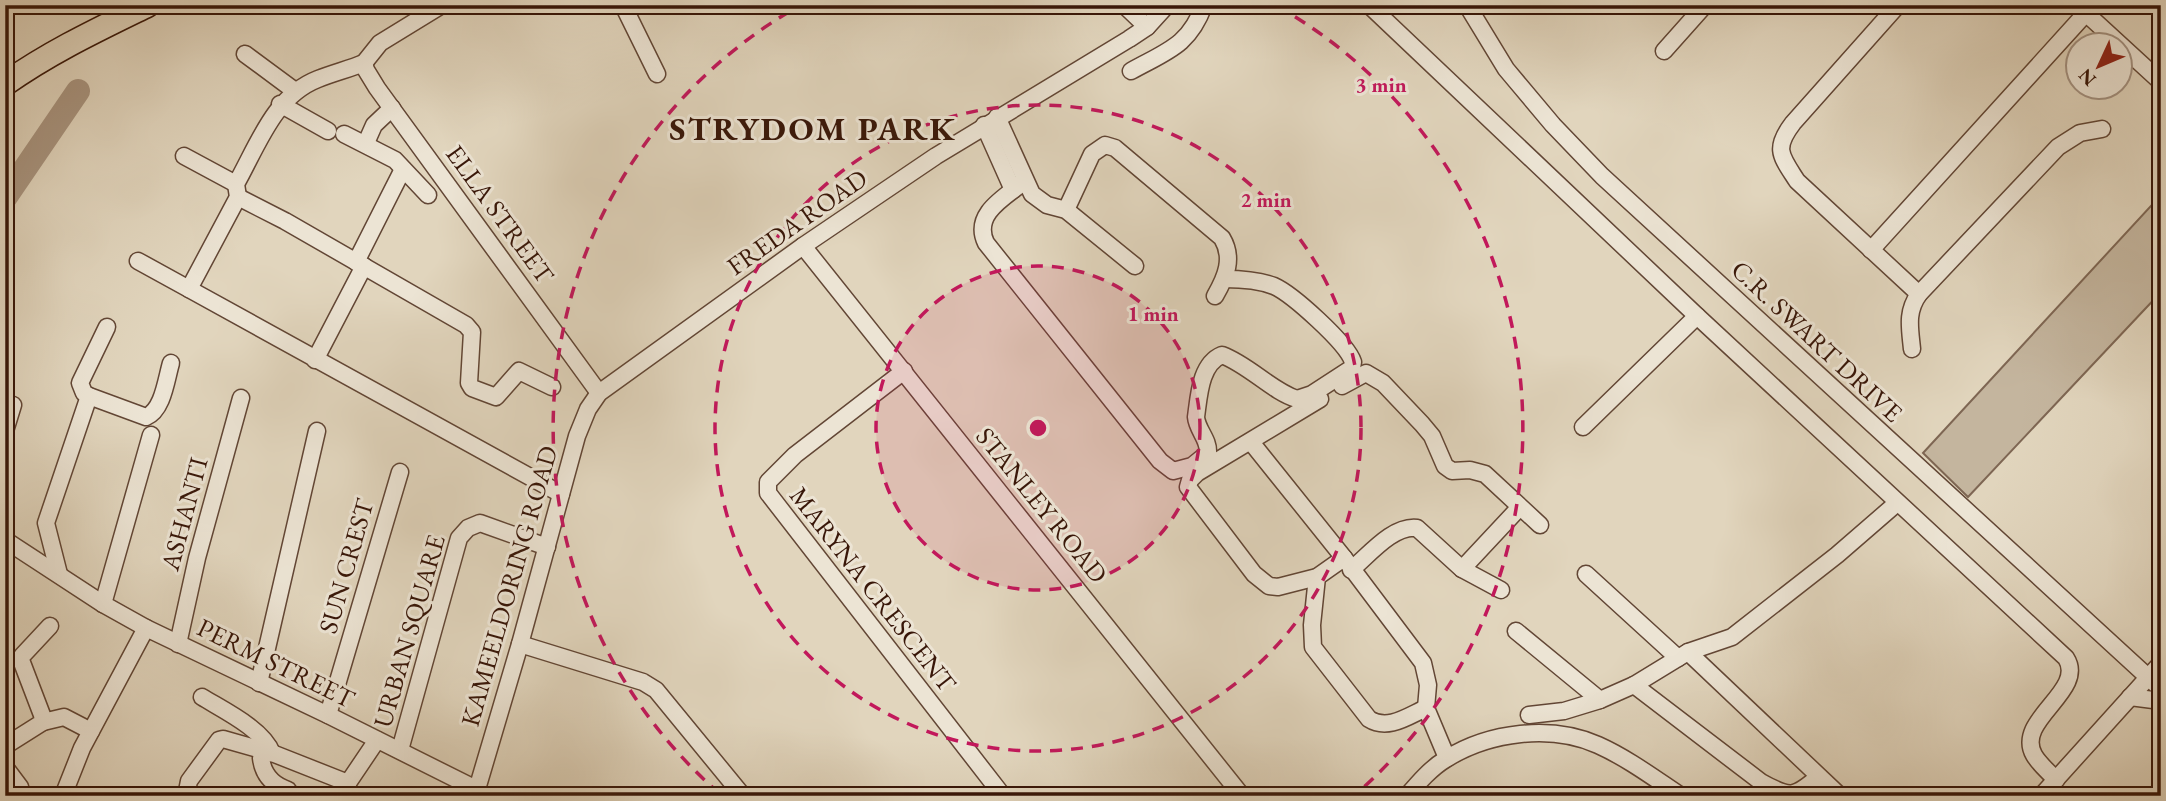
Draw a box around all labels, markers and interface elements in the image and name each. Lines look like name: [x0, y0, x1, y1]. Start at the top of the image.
north arrow: [2064, 32, 2134, 102]
text: N: [2072, 63, 2101, 92]
text: 3 min: [1355, 71, 1407, 98]
district label: STRYDOM PARK: [669, 107, 957, 150]
street label: ELLA STREET: [438, 138, 562, 290]
street label: FREDA ROAD: [720, 161, 874, 283]
text: 2 min: [1240, 186, 1292, 213]
street label: C.R. SWART DRIVE: [1724, 253, 1910, 429]
text: 1 min: [1127, 300, 1179, 327]
centre of rings: [1026, 416, 1050, 440]
street label: STANLEY ROAD: [969, 420, 1115, 590]
street label: KAMEELDORING ROAD: [453, 442, 565, 730]
street label: ASHANTI: [152, 453, 215, 575]
street label: MARYNA CRESCENT: [782, 479, 964, 699]
street label: SUN CREST: [311, 494, 382, 637]
street label: URBAN SQUARE: [365, 530, 453, 731]
street label: PERM STREET: [192, 610, 361, 716]

